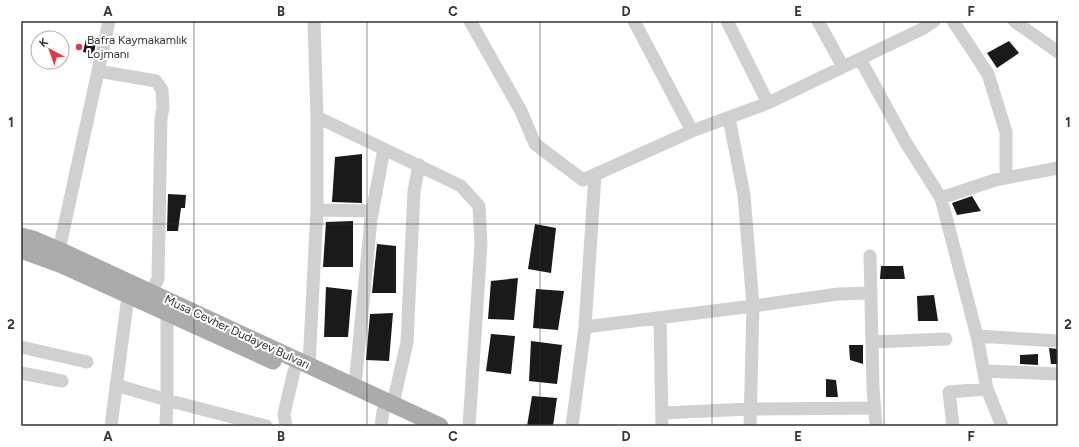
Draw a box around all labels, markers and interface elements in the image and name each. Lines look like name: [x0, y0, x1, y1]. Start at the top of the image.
text: A: [103, 4, 113, 19]
text: B: [277, 4, 285, 19]
text: C: [448, 4, 458, 19]
text: D: [621, 4, 631, 19]
text: E: [794, 4, 802, 19]
text: F: [967, 4, 975, 19]
north arrow: [30, 30, 70, 70]
place label: Bafra Kaymakamlık Lojmanı: [87, 33, 187, 61]
text: K: [37, 35, 51, 50]
marker: Bafra Kaymakamlık Lojmanı: [74, 42, 84, 52]
text: 1: [8, 115, 14, 130]
text: 1: [1065, 115, 1071, 130]
street label: Musa Cevher Dudayev Bulvarı: [162, 292, 312, 372]
text: 2: [7, 317, 15, 332]
text: 2: [1064, 317, 1072, 332]
text: A: [103, 429, 113, 444]
text: B: [277, 429, 285, 444]
text: C: [448, 429, 458, 444]
text: D: [621, 429, 631, 444]
text: E: [794, 429, 802, 444]
text: F: [967, 429, 975, 444]

